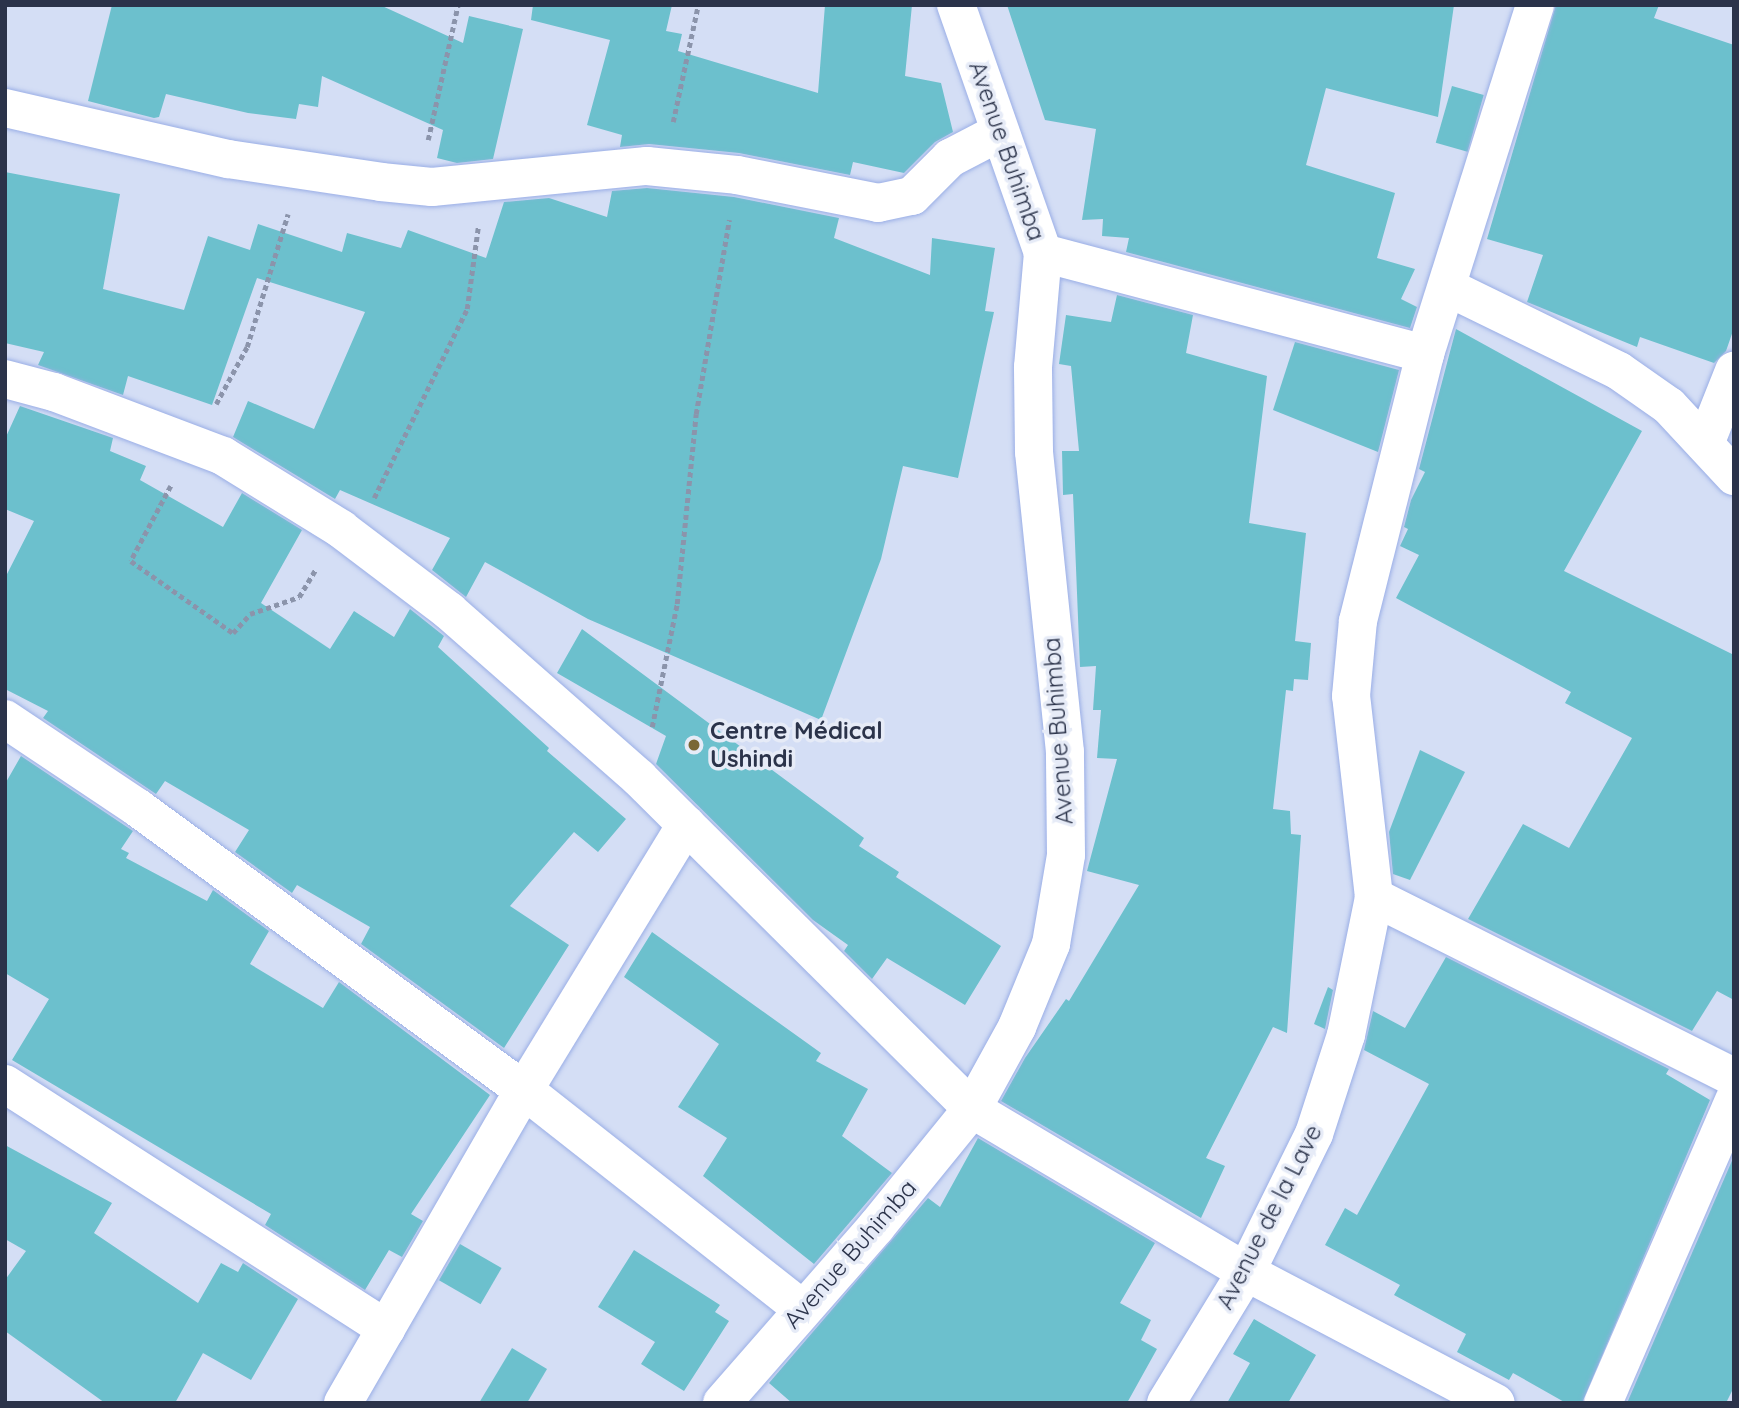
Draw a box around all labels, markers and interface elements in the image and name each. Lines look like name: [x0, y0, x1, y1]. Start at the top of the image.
street label: Avenue Buhimba: [963, 58, 1051, 244]
street label: Avenue Buhimba: [1037, 636, 1079, 826]
place label: Centre Médical Ushindi: [710, 717, 883, 773]
marker: Centre Médical Ushindi: [684, 735, 704, 755]
street label: Avenue de la Lave: [1210, 1120, 1328, 1314]
street label: Avenue Buhimba: [778, 1174, 922, 1334]

